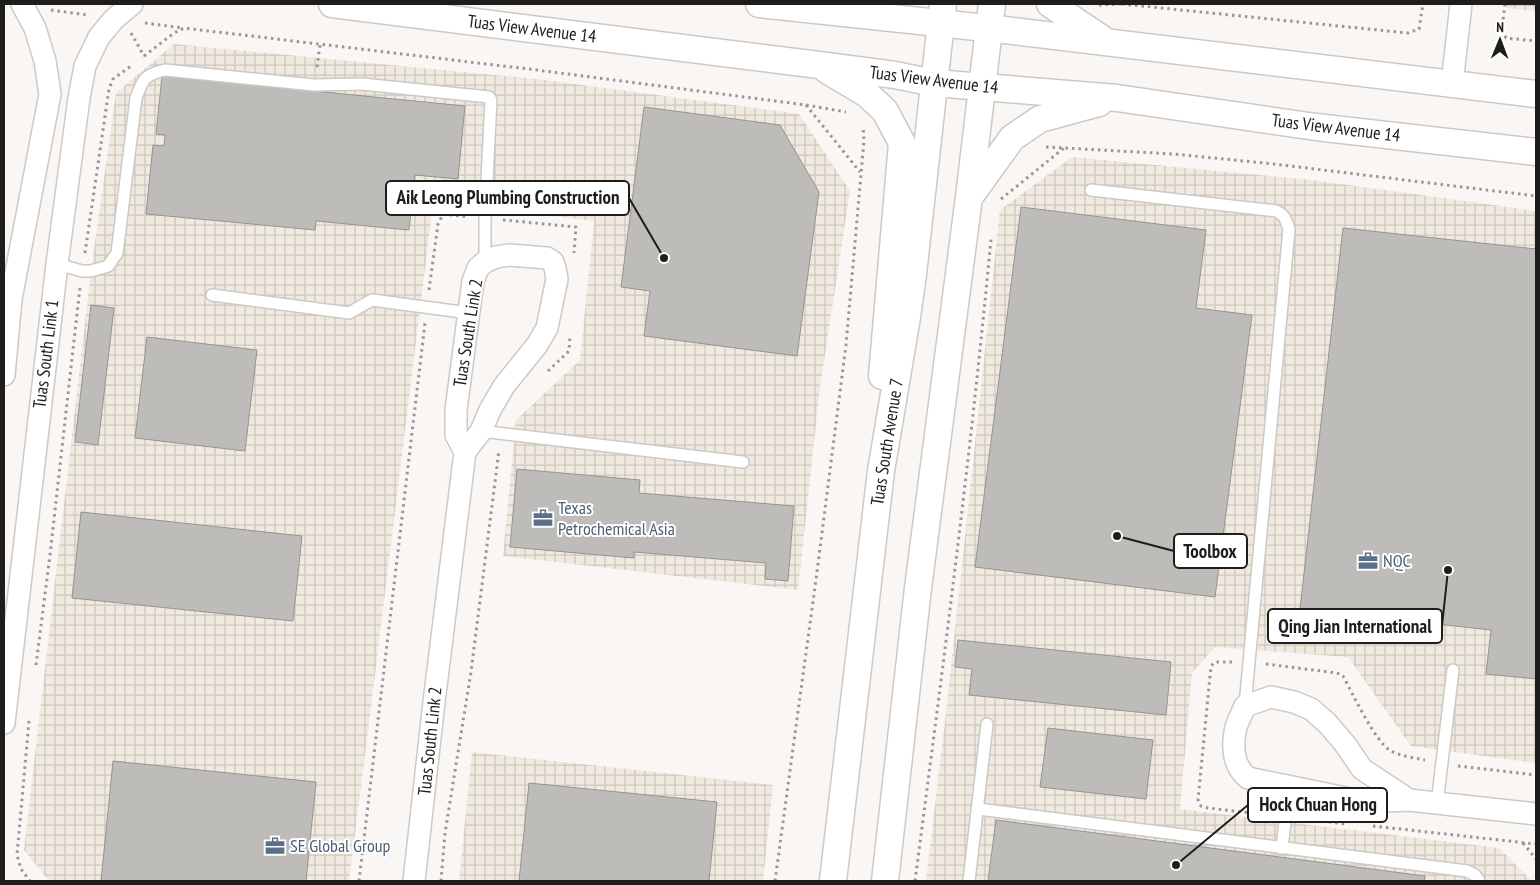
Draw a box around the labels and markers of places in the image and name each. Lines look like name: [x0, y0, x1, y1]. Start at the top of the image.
callout: Aik Leong Plumbing Construction: [386, 181, 629, 215]
place label: Texas Petrochemical Asia: [558, 496, 675, 540]
office icon: Texas Petrochemical Asia: [532, 507, 554, 529]
callout: Toolbox: [1174, 534, 1247, 568]
place label: NQC: [1383, 549, 1411, 572]
office icon: NQC: [1357, 550, 1379, 572]
callout: Qing Jian International: [1268, 609, 1442, 643]
callout: Hock Chuan Hong: [1248, 788, 1387, 822]
place label: SE Global Group: [290, 834, 390, 857]
office icon: SE Global Group: [264, 835, 286, 857]

